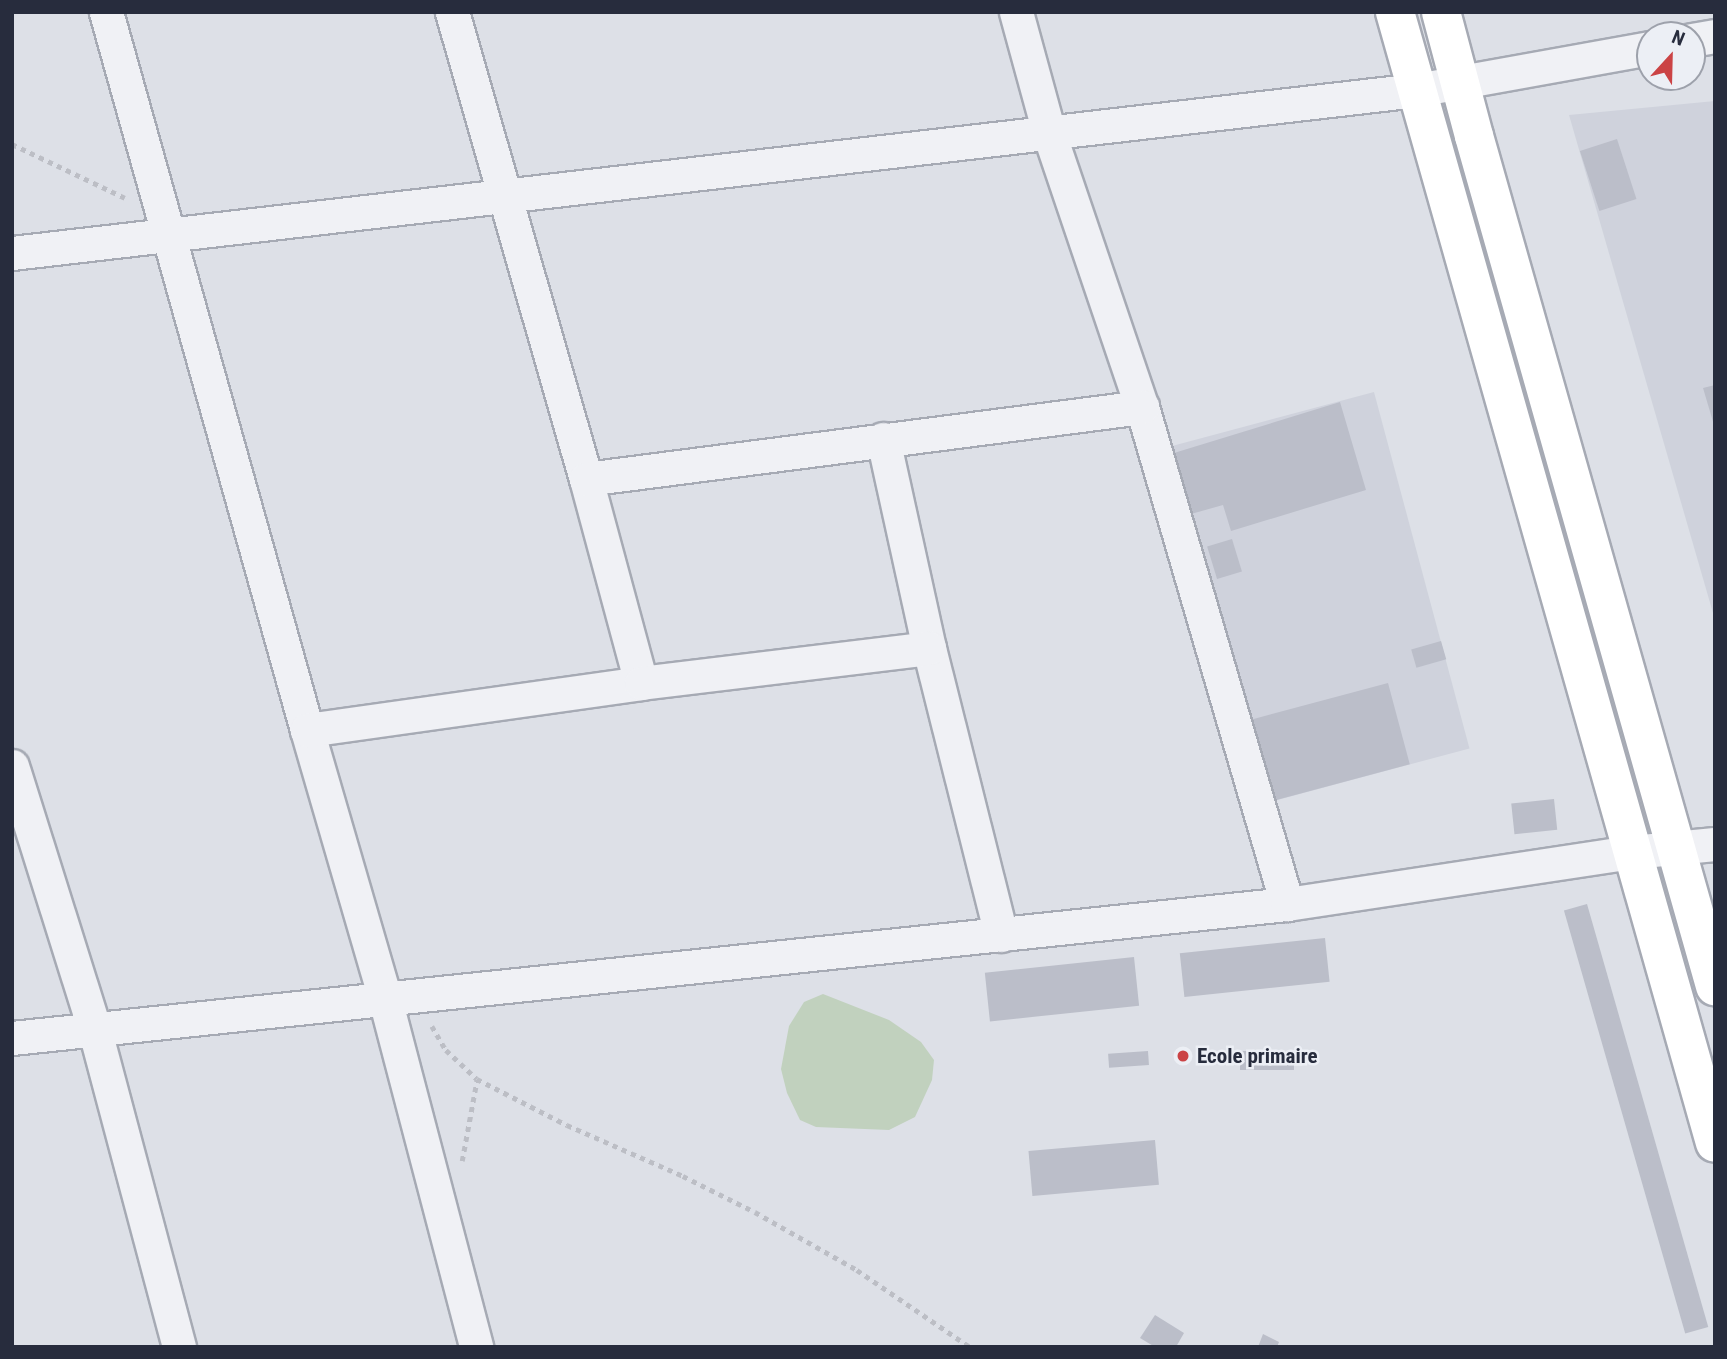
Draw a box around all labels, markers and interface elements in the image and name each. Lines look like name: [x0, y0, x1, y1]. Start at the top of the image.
north arrow: [1636, 21, 1706, 91]
text: N: [1669, 25, 1688, 51]
place label: Ecole primaire: [1197, 1043, 1318, 1069]
marker: Ecole primaire: [1175, 1048, 1191, 1064]

